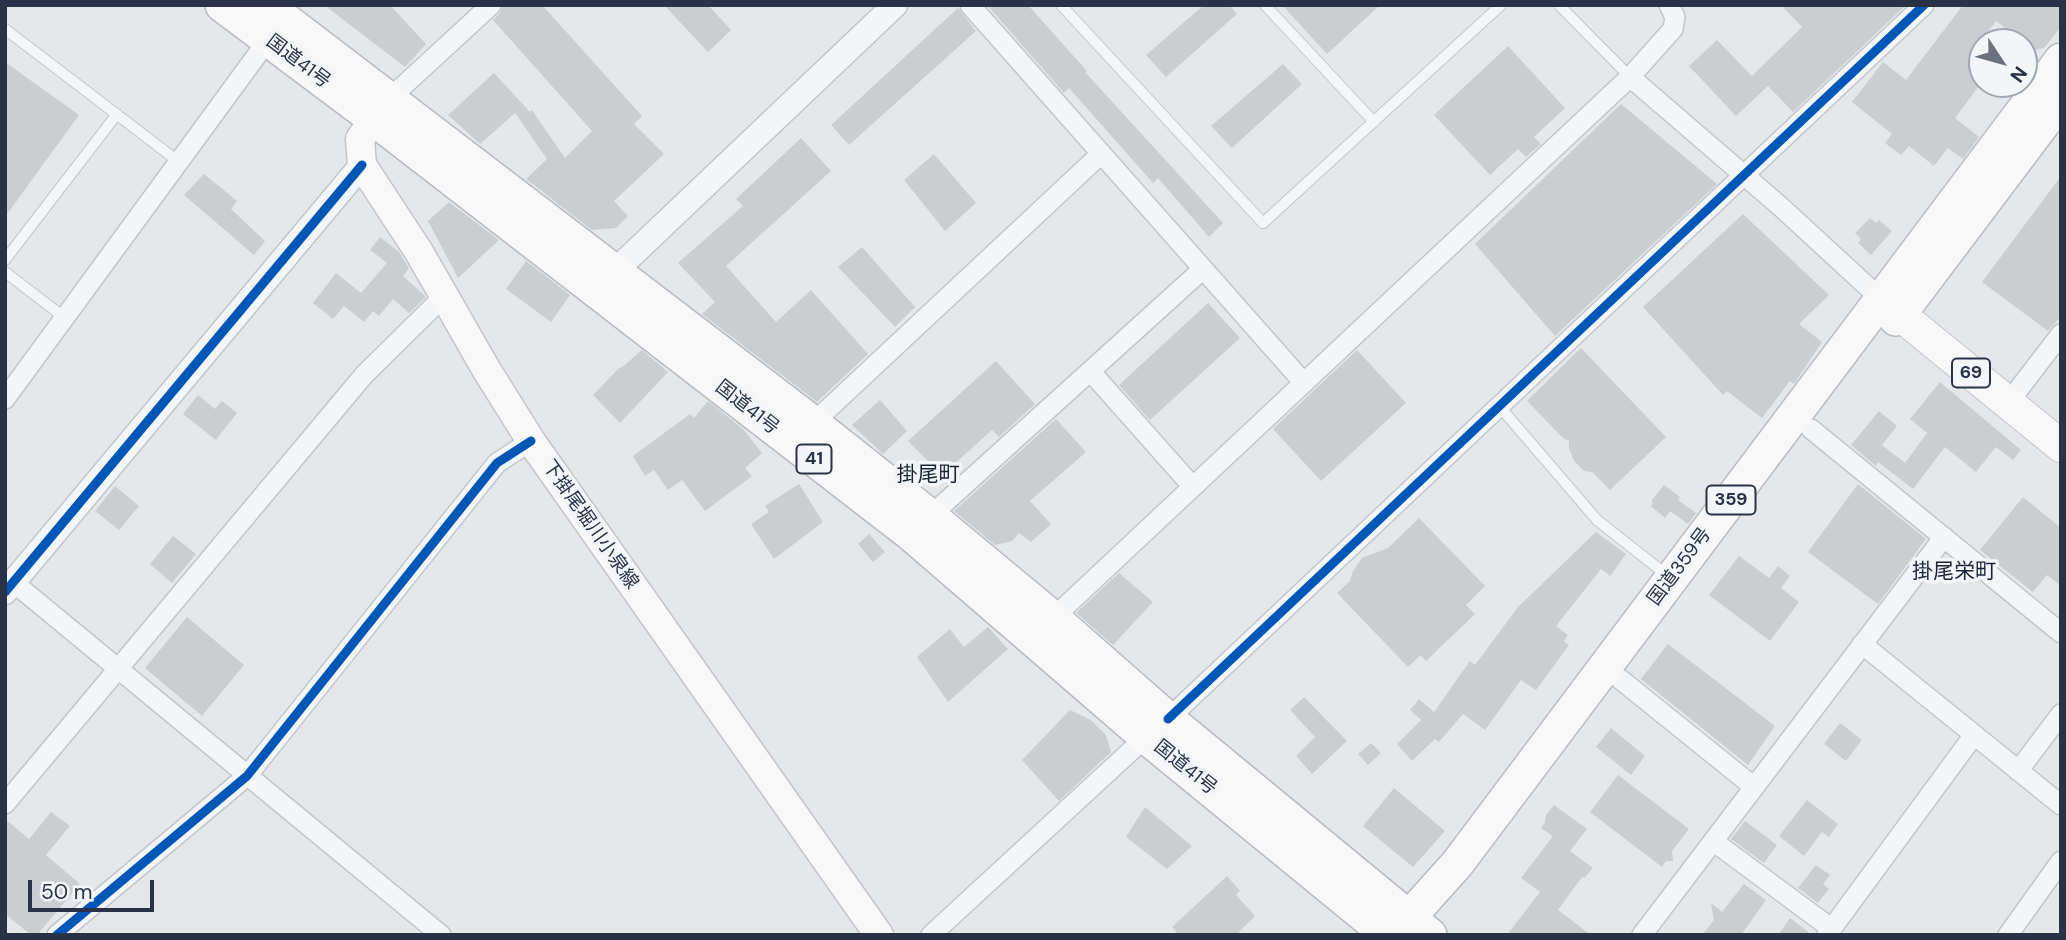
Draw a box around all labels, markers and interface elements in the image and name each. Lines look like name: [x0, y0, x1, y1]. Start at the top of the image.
north arrow: [1968, 28, 2038, 98]
street label: 国道41号: [261, 30, 335, 94]
text: N: [2005, 62, 2033, 87]
road number: 69: [1952, 358, 1990, 388]
street label: 国道41号: [711, 376, 783, 440]
road number: 41: [796, 444, 832, 474]
street label: 下掛尾堀川小泉線: [537, 456, 643, 594]
district label: 掛尾町: [897, 462, 959, 488]
road number: 359: [1706, 486, 1756, 514]
street label: 国道359号: [1643, 524, 1717, 610]
district label: 掛尾栄町: [1912, 559, 1996, 585]
street label: 国道41号: [1149, 736, 1221, 800]
scale bar: [32, 866, 158, 910]
text: 50 m: [41, 878, 92, 906]

